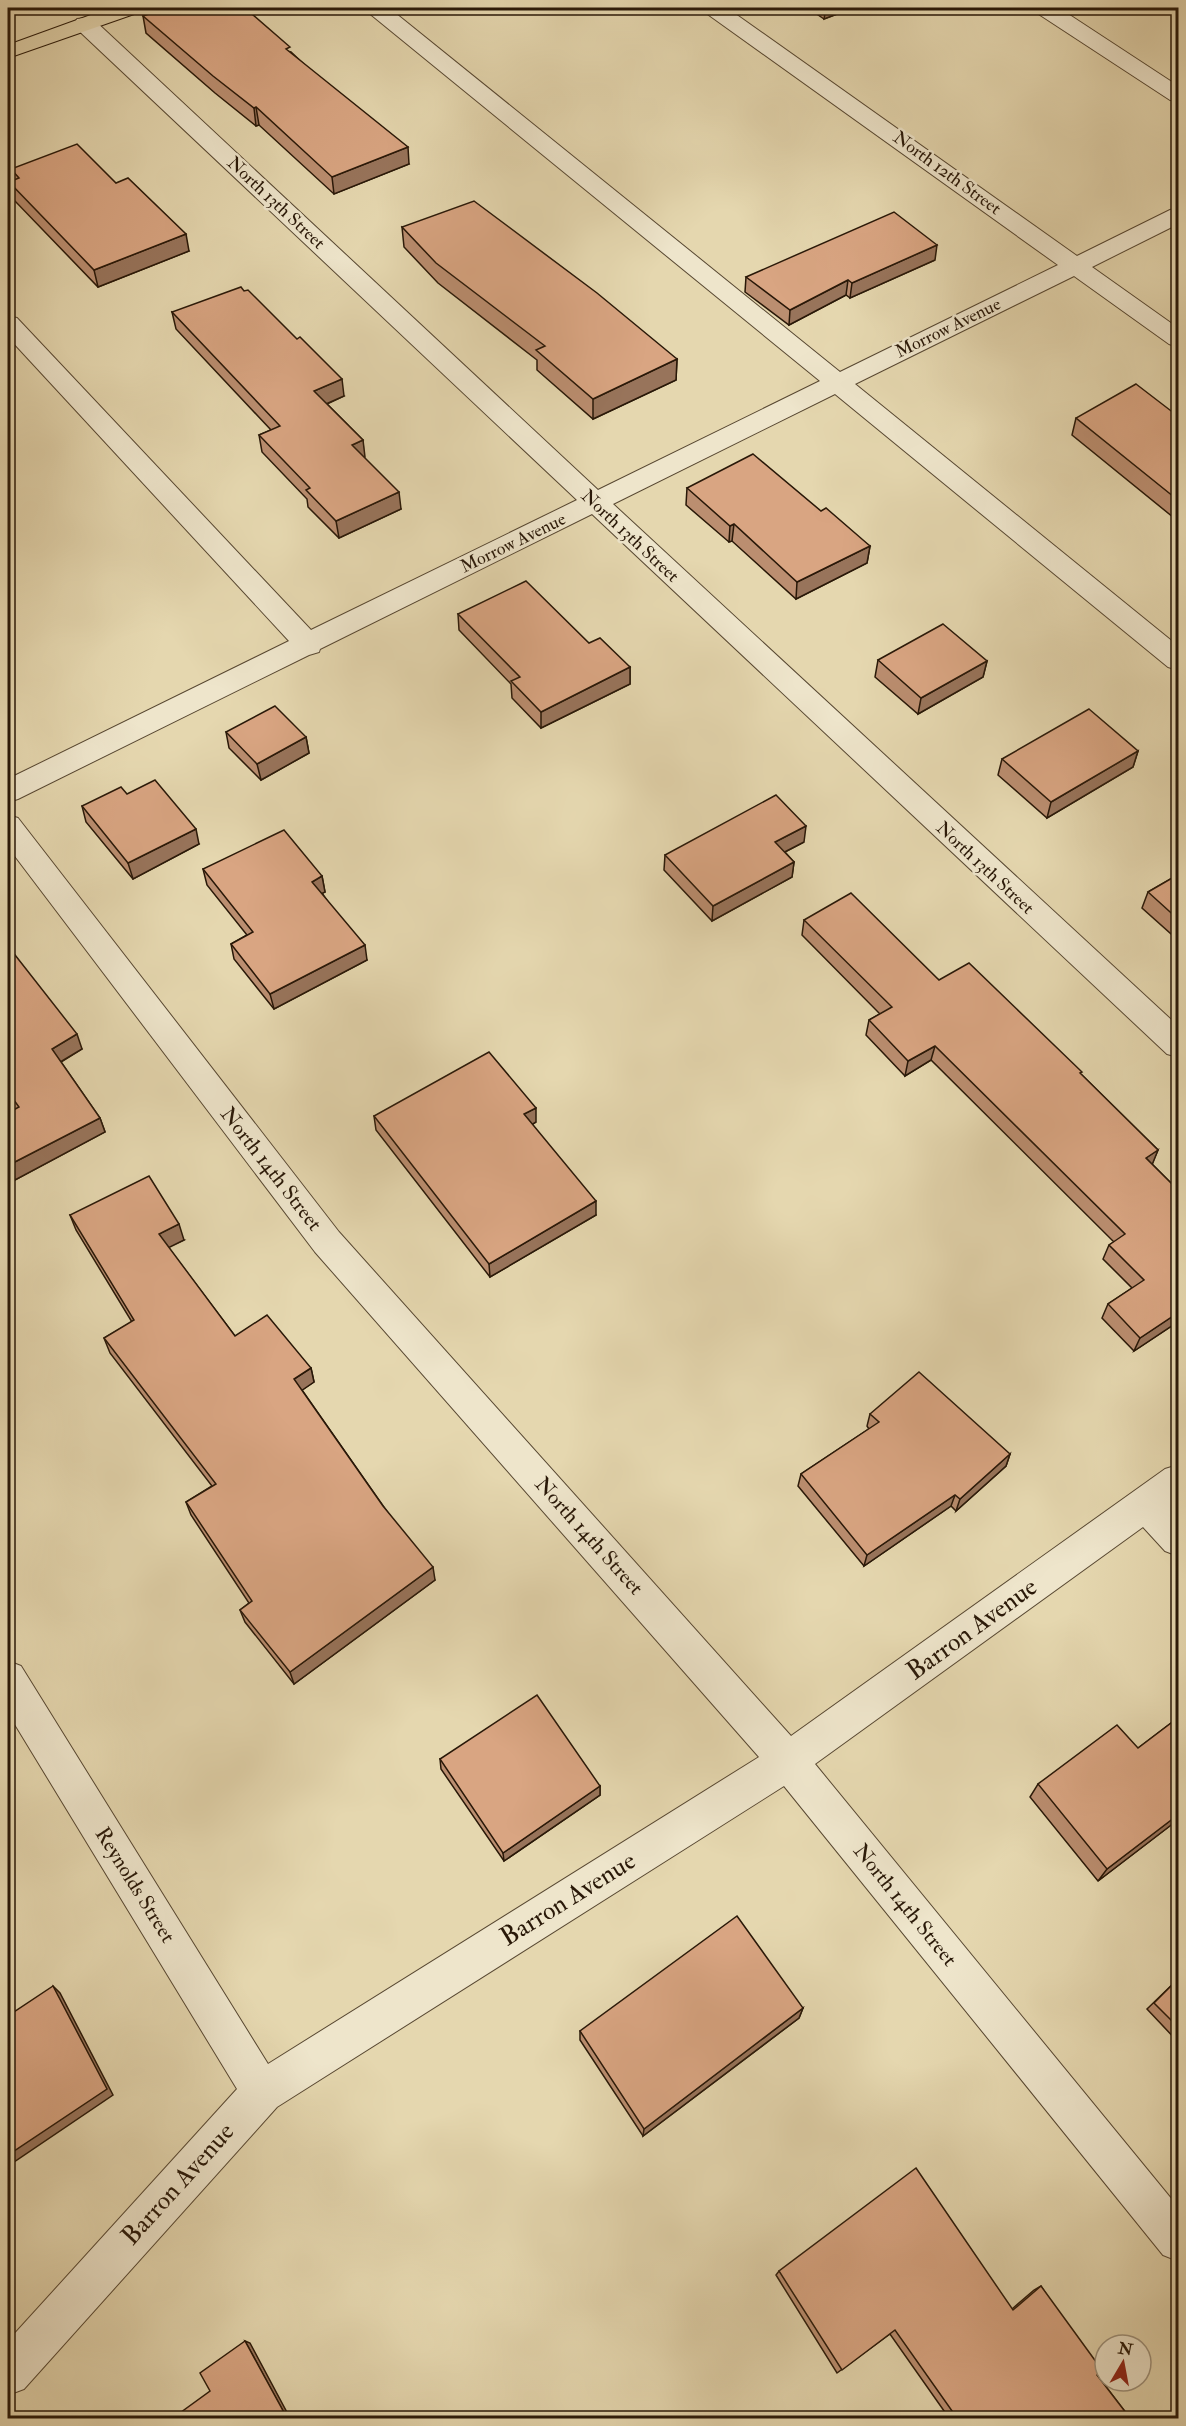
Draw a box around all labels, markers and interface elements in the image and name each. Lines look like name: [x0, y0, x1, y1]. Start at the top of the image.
street label: North 12th Street: [888, 126, 1006, 220]
street label: North 13th Street: [222, 152, 330, 254]
street label: Morrow Avenue: [891, 292, 1005, 363]
street label: North 13th Street: [576, 485, 684, 587]
street label: Morrow Avenue: [456, 507, 570, 578]
street label: North 13th Street: [931, 817, 1039, 919]
street label: North 14th Street: [214, 1102, 328, 1237]
street label: North 14th Street: [529, 1471, 649, 1601]
street label: Barron Avenue: [900, 1571, 1044, 1687]
street label: Reynolds Street: [89, 1822, 181, 1948]
street label: North 14th Street: [847, 1838, 963, 1972]
street label: Barron Avenue: [494, 1845, 642, 1953]
street label: Barron Avenue: [115, 2116, 241, 2252]
north arrow: [1093, 2333, 1153, 2393]
text: N: [1116, 2338, 1135, 2360]

